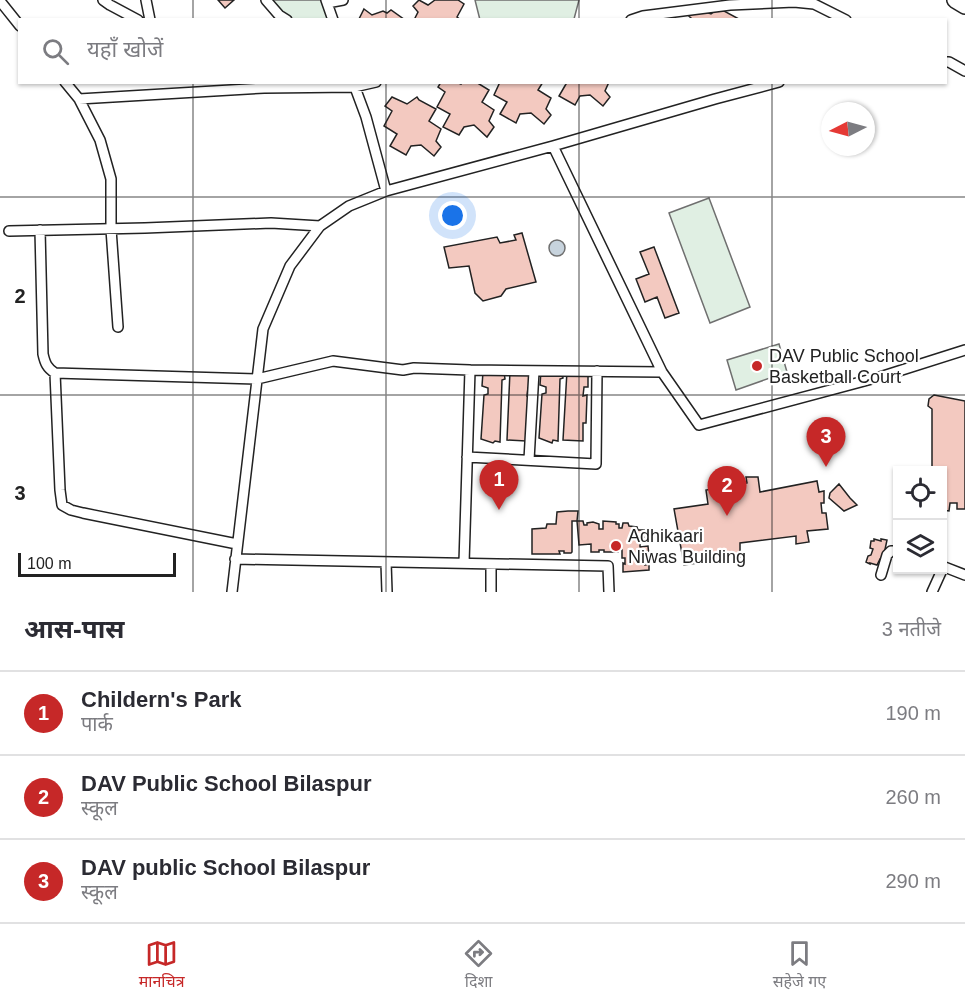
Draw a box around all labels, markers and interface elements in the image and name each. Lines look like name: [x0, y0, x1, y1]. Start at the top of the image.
search box: [18, 18, 947, 84]
icon: search: [39, 35, 72, 68]
text: यहाँ खोजें: [87, 37, 163, 62]
north arrow: [821, 102, 875, 156]
your location: [438, 201, 467, 230]
text: 2: [14, 285, 26, 307]
place label: DAV Public School Basketball Court: [769, 346, 919, 387]
marker: DAV Public School Basketball Court: [750, 359, 764, 373]
pin: 3: [806, 418, 846, 467]
pin: 1: [480, 460, 518, 510]
pin: 2: [708, 466, 746, 516]
map controls: [893, 466, 947, 574]
button: locate: [893, 466, 947, 520]
text: 3: [14, 482, 26, 504]
button: layers: [893, 520, 947, 574]
place label: Adhikaari Niwas Building: [628, 526, 746, 567]
marker: Adhikaari Niwas Building: [609, 539, 623, 553]
scale bar: [18, 550, 176, 578]
text: 100 m: [27, 555, 71, 572]
text: आस-पास: [24, 614, 124, 644]
text: 3 नतीजे: [882, 618, 941, 640]
text: Childern's Park: [81, 687, 242, 712]
text: 1: [38, 702, 49, 724]
text: 190 m: [885, 702, 941, 724]
text: पार्क: [81, 713, 113, 735]
text: DAV Public School Bilaspur: [81, 771, 372, 796]
text: 2: [38, 786, 49, 808]
text: 260 m: [885, 786, 941, 808]
text: स्कूल: [81, 797, 118, 819]
text: DAV public School Bilaspur: [81, 855, 370, 880]
text: 3: [38, 870, 49, 892]
text: 290 m: [885, 870, 941, 892]
text: स्कूल: [81, 881, 118, 903]
tab: मानचित्र: [139, 937, 185, 994]
tab: दिशा: [462, 937, 495, 994]
tab: सहेजे गए: [773, 937, 826, 994]

